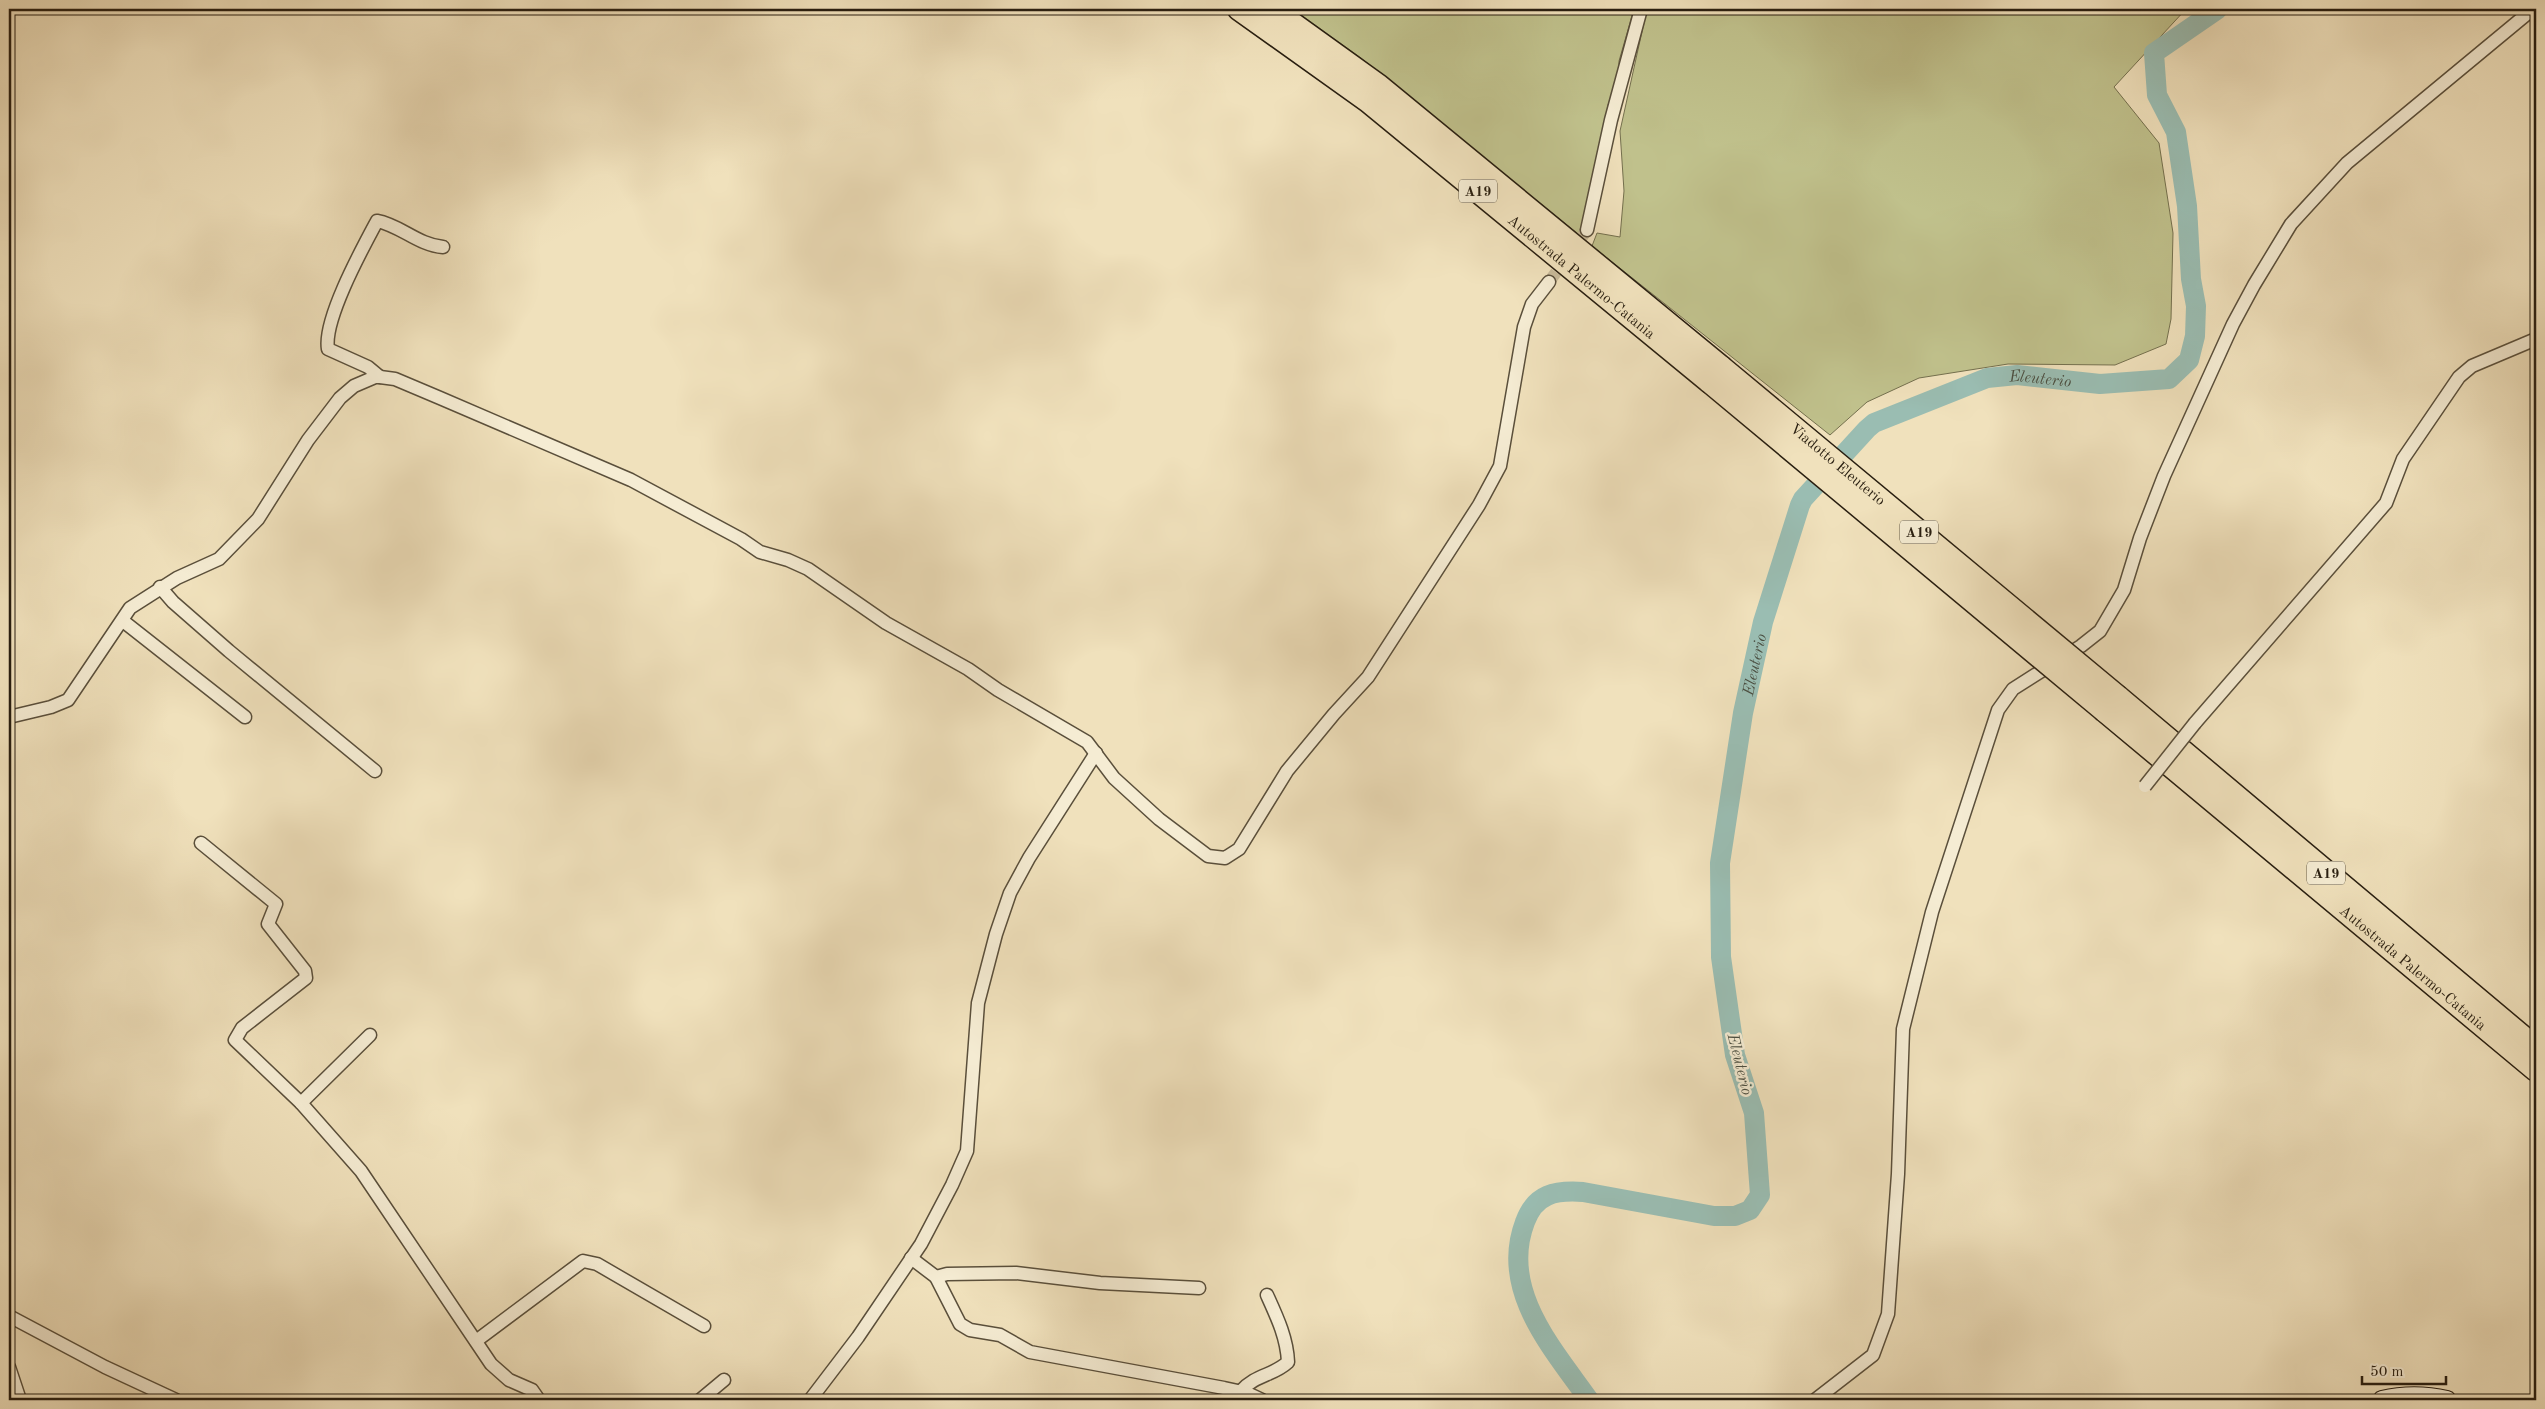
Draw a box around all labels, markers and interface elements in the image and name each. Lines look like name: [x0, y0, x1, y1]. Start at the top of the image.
road number: A19: [1459, 180, 1497, 202]
street label: Autostrada Palermo-Catania: [1504, 213, 1658, 343]
water label: Eleuterio: [2007, 369, 2072, 391]
street label: Viadotto Eleuterio: [1786, 421, 1888, 509]
road number: A19: [1900, 520, 1938, 544]
water label: Eleuterio: [1741, 632, 1770, 698]
road number: A19: [2307, 861, 2345, 884]
street label: Autostrada Palermo-Catania: [2336, 904, 2489, 1034]
water label: Eleuterio: [1723, 1031, 1754, 1097]
scale bar: [2362, 1354, 2446, 1386]
text: 50 m: [2370, 1365, 2404, 1380]

